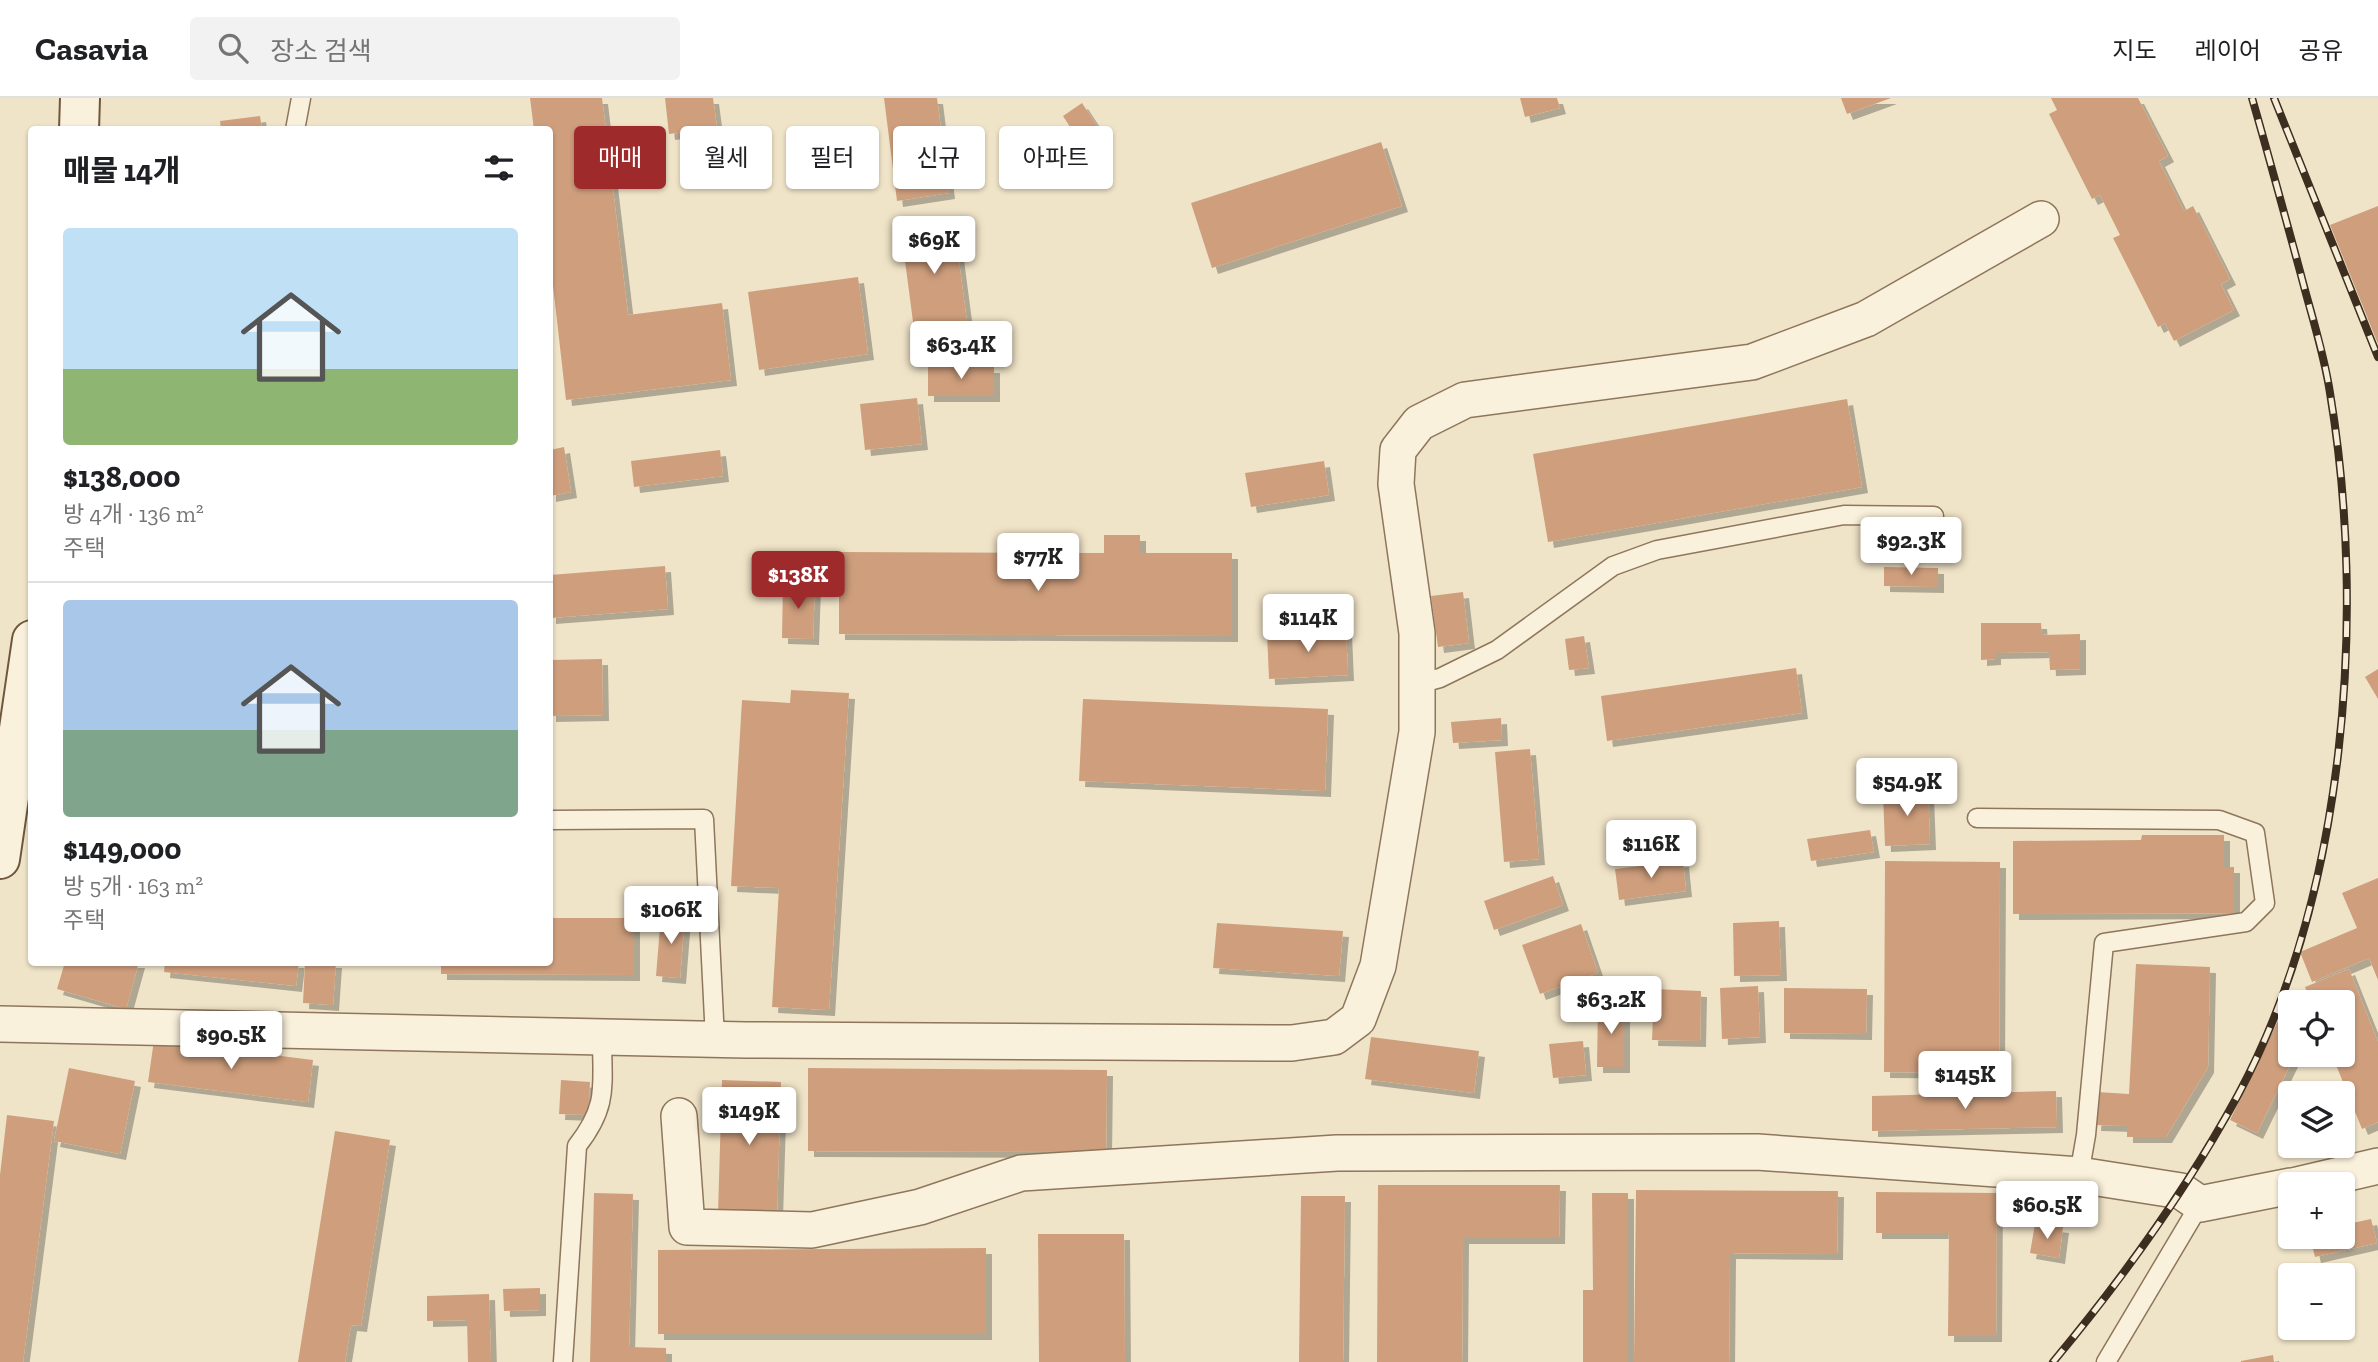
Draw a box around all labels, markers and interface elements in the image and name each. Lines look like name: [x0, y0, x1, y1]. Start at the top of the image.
search box: [190, 17, 680, 80]
text: Casavia: [35, 29, 148, 68]
icon: search: [214, 29, 252, 67]
text: 장소 검색: [270, 35, 372, 67]
text: 지도: [2112, 36, 2157, 65]
text: 레이어: [2195, 36, 2261, 65]
text: 공유: [2299, 36, 2343, 65]
chip: 매매: [574, 126, 666, 189]
chip: 월세: [680, 126, 772, 189]
chip: 필터: [786, 126, 879, 189]
chip: 신규: [893, 126, 985, 189]
chip: 아파트: [999, 126, 1113, 189]
icon: filters: [480, 149, 518, 187]
text: 매물 14개: [63, 153, 181, 189]
pin: $69K: [893, 216, 975, 276]
text: $69K: [908, 225, 960, 253]
icon: home: [228, 274, 354, 400]
pin: $63.4K: [904, 322, 1018, 381]
text: $63.4K: [926, 330, 996, 358]
text: $138,000: [63, 459, 181, 495]
text: 방 4개 · 136 m²: [63, 500, 204, 528]
pin: $92.3K: [1854, 518, 1968, 577]
text: $92.3K: [1877, 526, 1945, 554]
pin: $77K: [997, 533, 1079, 593]
text: 주택: [63, 534, 105, 562]
text: $77K: [1013, 542, 1063, 570]
pin: $138K: [749, 552, 847, 611]
text: $138K: [768, 560, 828, 588]
pin: $114K: [1259, 594, 1357, 654]
text: $114K: [1279, 603, 1337, 631]
icon: home: [228, 646, 354, 772]
pin: $54.9K: [1850, 758, 1964, 818]
text: $54.9K: [1872, 767, 1942, 795]
pin: $116K: [1602, 820, 1700, 880]
text: $116K: [1622, 829, 1680, 857]
text: $149,000: [63, 831, 182, 867]
text: 방 5개 · 163 m²: [63, 872, 203, 900]
pin: $106K: [622, 886, 720, 946]
text: $106K: [640, 895, 702, 923]
text: 주택: [63, 906, 105, 934]
pin: $63.2K: [1554, 976, 1668, 1036]
text: $63.2K: [1577, 985, 1645, 1013]
map controls: [2278, 990, 2355, 1340]
button: locate: [2278, 990, 2355, 1067]
pin: $90.5K: [174, 1012, 288, 1071]
text: $90.5K: [196, 1020, 266, 1048]
pin: $145K: [1916, 1052, 2014, 1111]
text: $145K: [1934, 1060, 1996, 1088]
button: layers: [2278, 1081, 2355, 1158]
pin: $149K: [700, 1088, 798, 1147]
text: $149K: [718, 1096, 780, 1124]
button: +: [2278, 1172, 2355, 1249]
pin: $60.5K: [1990, 1182, 2104, 1241]
text: $60.5K: [2012, 1190, 2082, 1218]
button: −: [2278, 1263, 2355, 1340]

